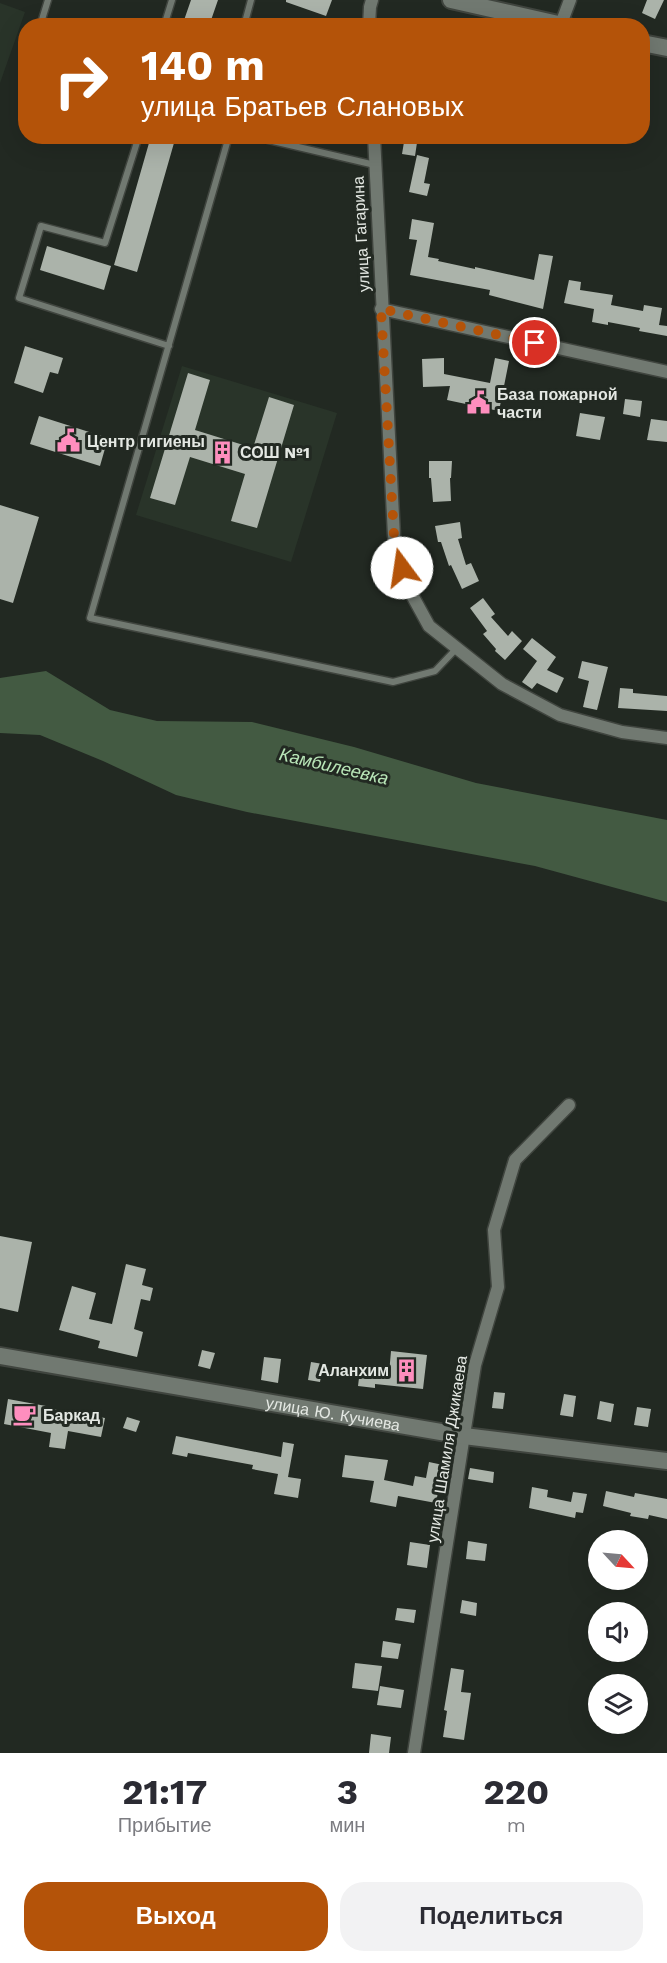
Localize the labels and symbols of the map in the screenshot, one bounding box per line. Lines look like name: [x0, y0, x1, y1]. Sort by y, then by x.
street label: улица Гагарина: [348, 175, 374, 292]
pin: [509, 317, 560, 368]
place label: База пожарной части: [497, 385, 618, 422]
public building icon: База пожарной части: [466, 390, 492, 416]
public building icon: Центр гигиены: [56, 428, 82, 454]
place label: Центр гигиены: [87, 432, 205, 451]
building icon: СОШ №1: [209, 439, 235, 465]
place label: СОШ №1: [240, 443, 310, 462]
position arrow: [370, 536, 434, 600]
water label: Камбилеевка: [277, 743, 391, 789]
street label: улица Шамиля Джикаева: [423, 1354, 471, 1544]
building icon: Аланхим: [394, 1357, 420, 1383]
place label: Аланхим: [318, 1361, 389, 1380]
street label: улица Ю. Кучиева: [264, 1393, 402, 1434]
cafe icon: Баркад: [12, 1402, 38, 1428]
place label: Баркад: [43, 1406, 100, 1425]
north arrow: [588, 1530, 648, 1590]

